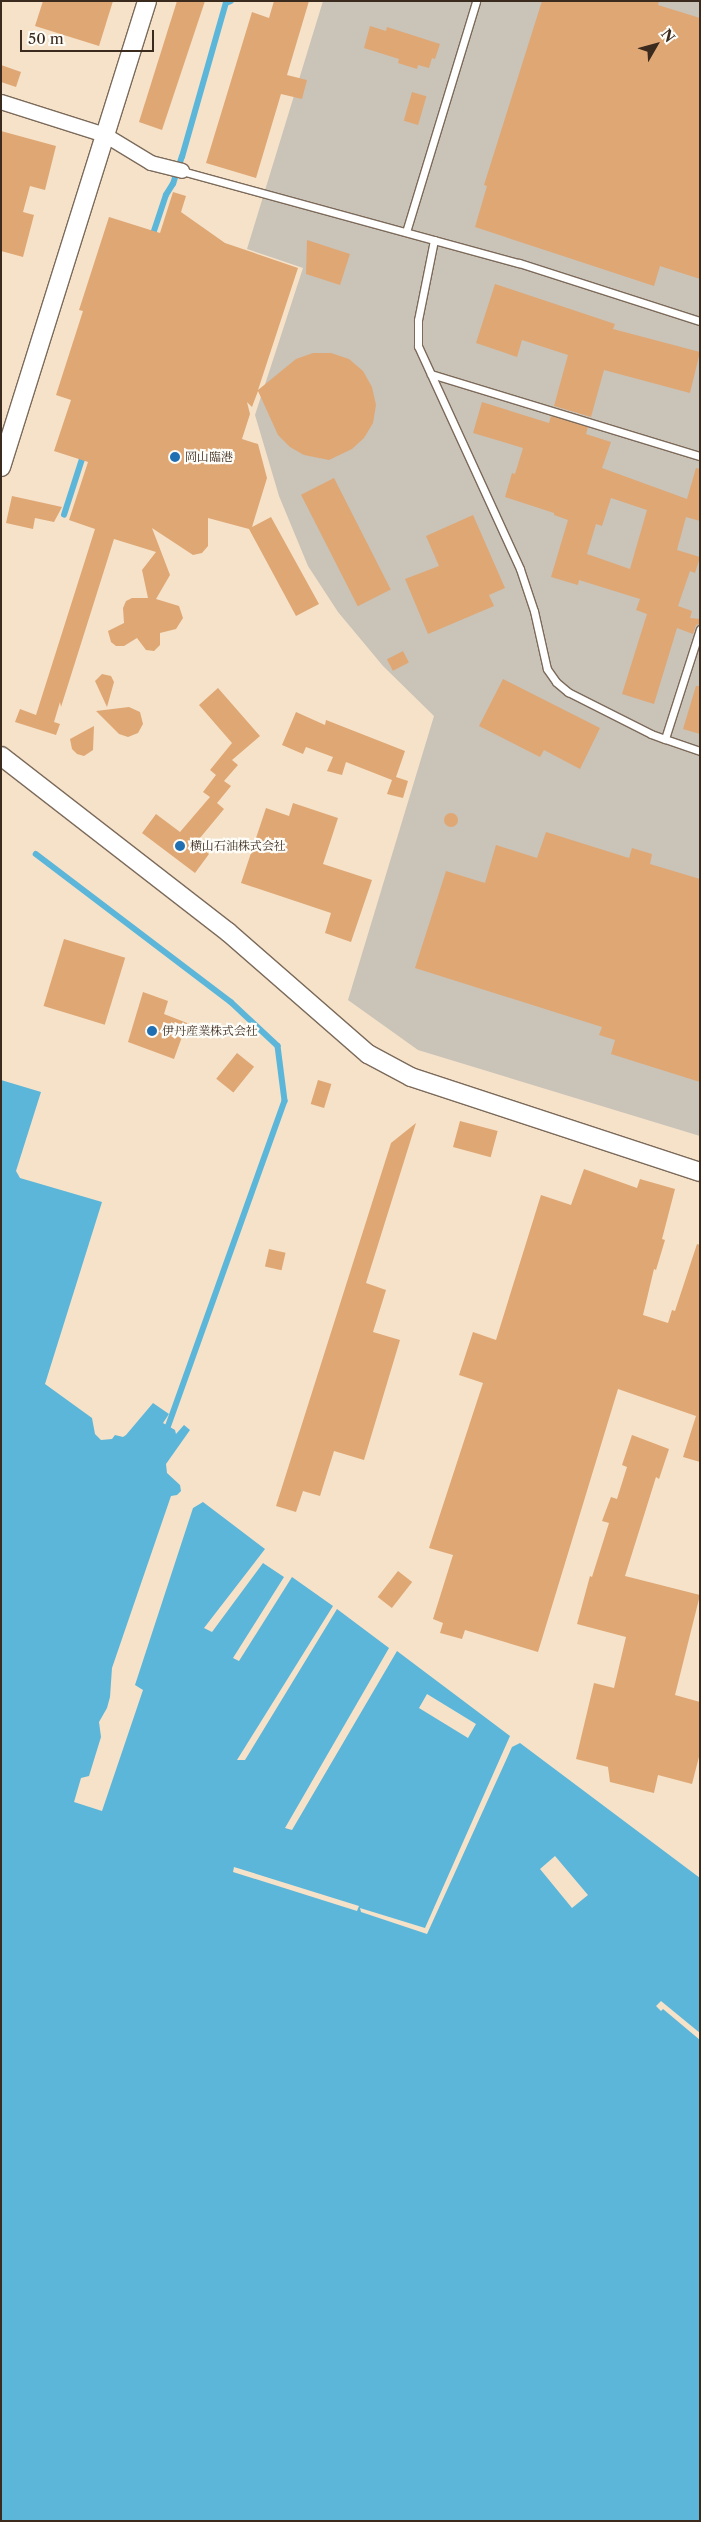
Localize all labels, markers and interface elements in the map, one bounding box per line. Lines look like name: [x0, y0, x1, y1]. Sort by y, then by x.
scale bar: [22, 20, 156, 52]
north arrow: [631, 20, 681, 70]
text: N: [657, 25, 679, 46]
text: 50 m: [28, 29, 64, 48]
place label: 岡山臨港: [185, 450, 233, 464]
marker: 岡山臨港: [169, 451, 181, 463]
place label: 横山石油株式会社: [190, 839, 286, 853]
marker: 横山石油株式会社: [174, 840, 186, 852]
place label: 伊丹産業株式会社: [162, 1024, 258, 1038]
marker: 伊丹産業株式会社: [146, 1025, 158, 1037]

